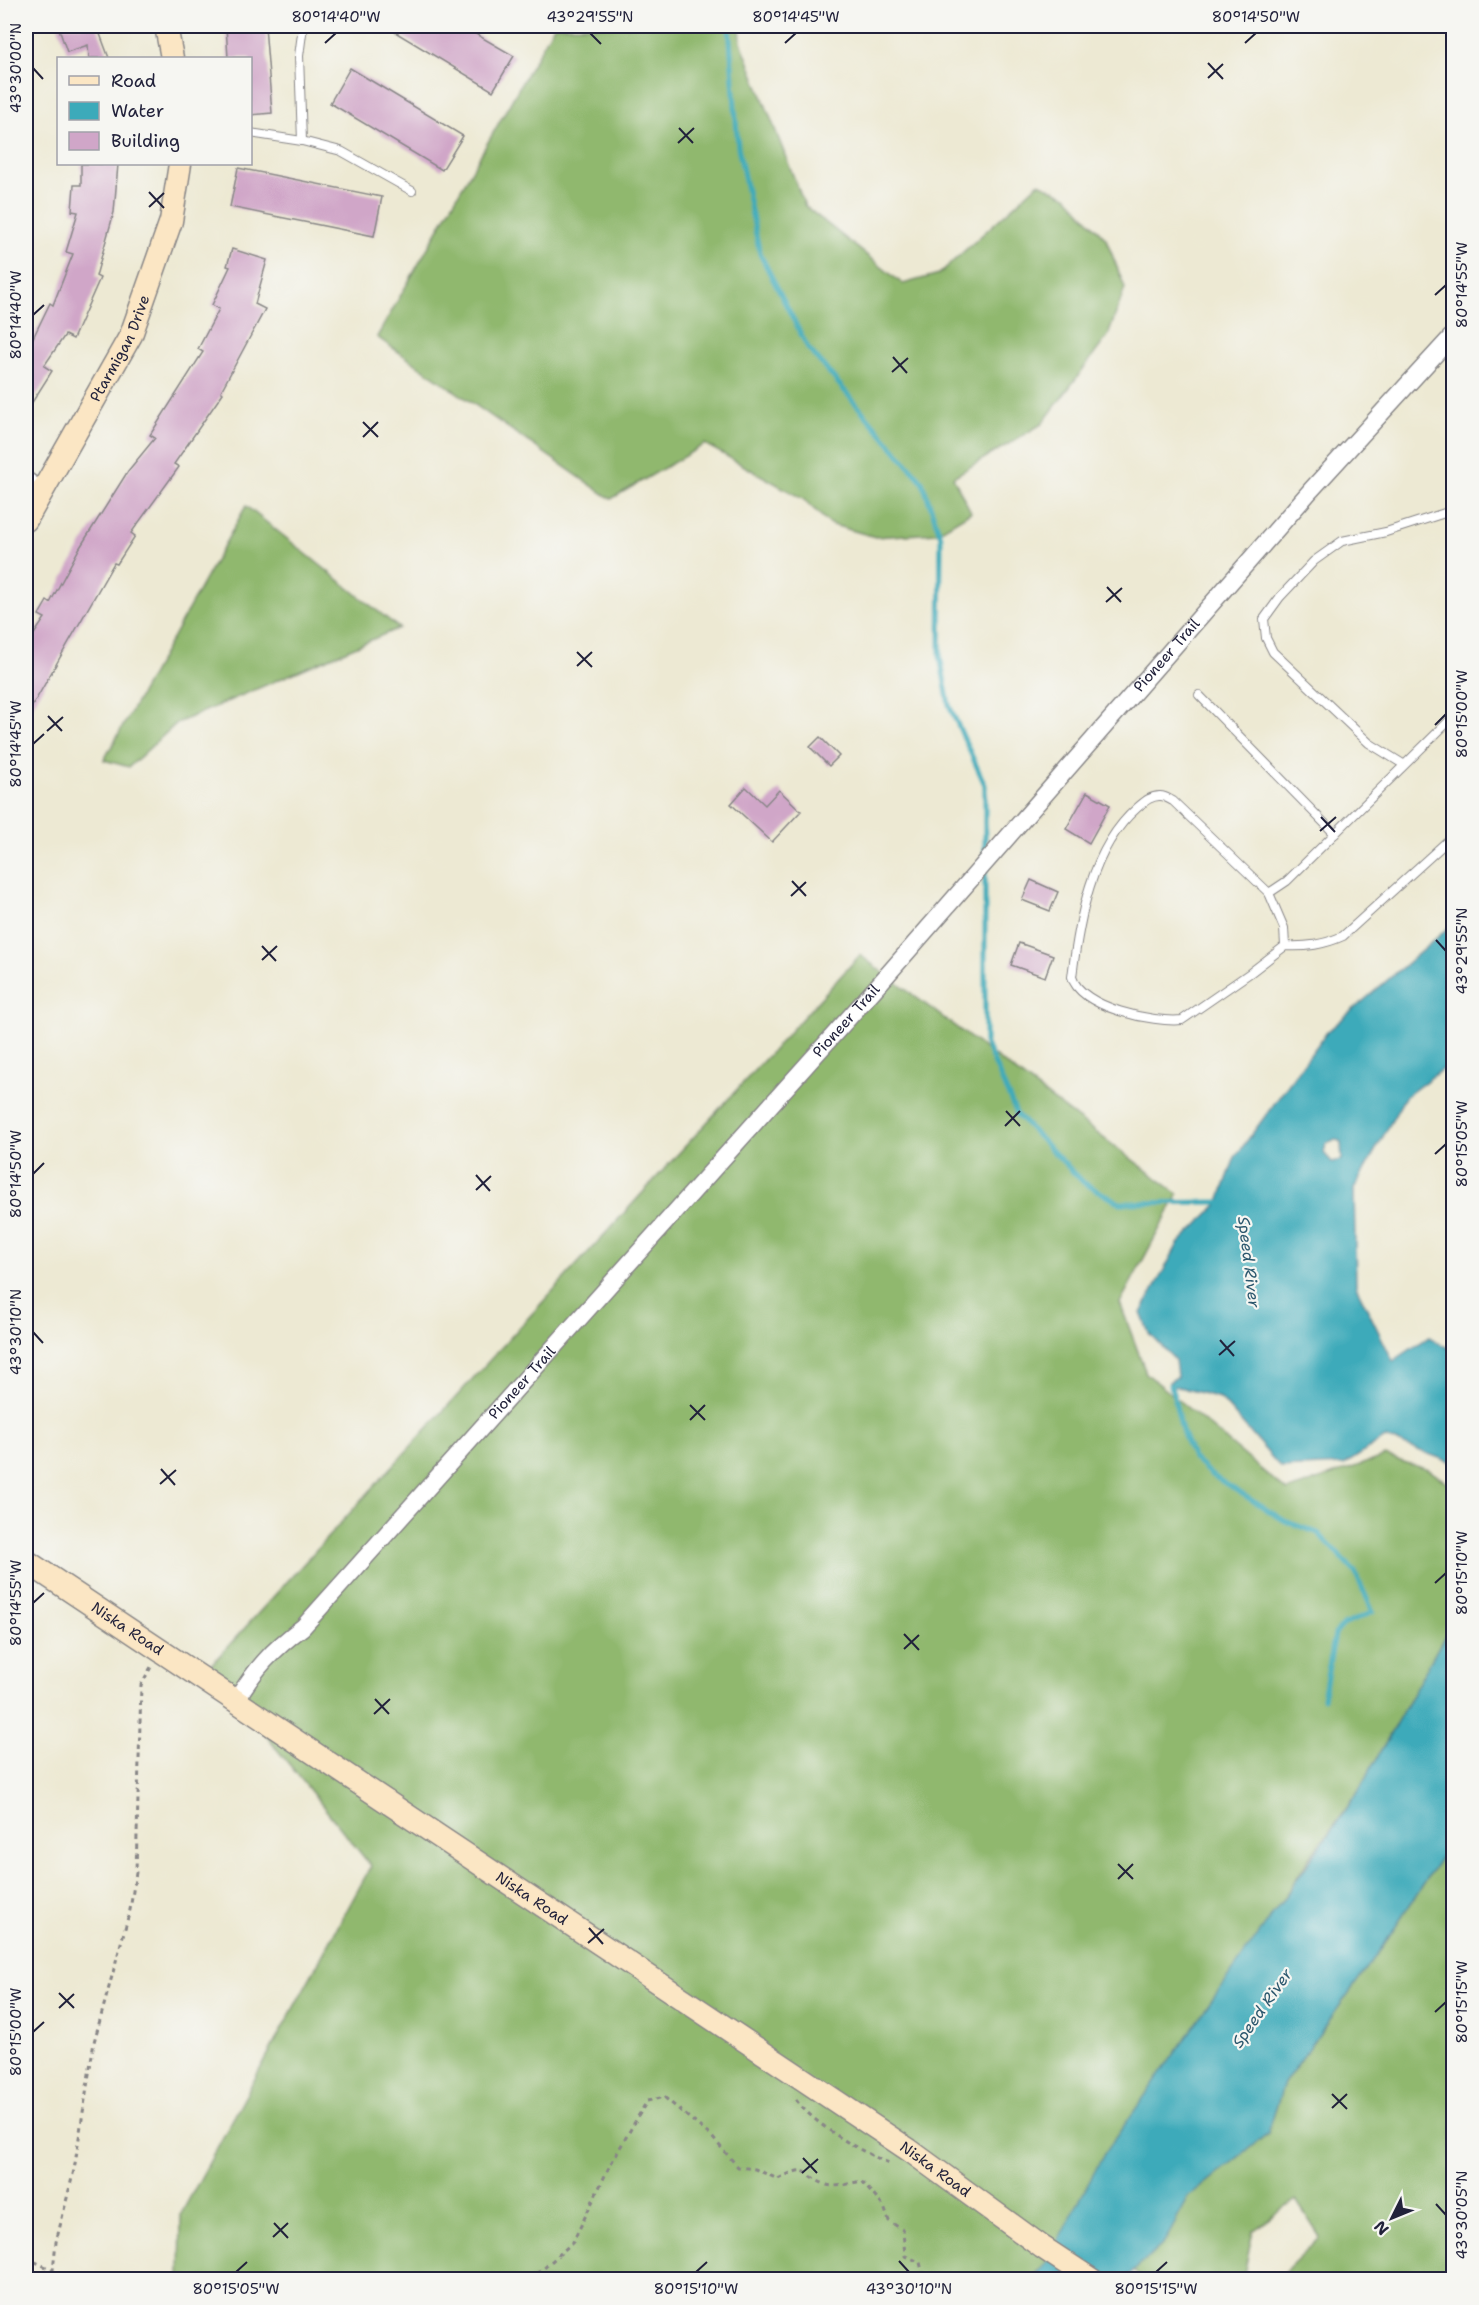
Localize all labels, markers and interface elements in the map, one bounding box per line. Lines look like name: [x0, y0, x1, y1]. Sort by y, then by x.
text: 80°14'40"W: [291, 7, 381, 27]
text: 43°29'55"N: [547, 7, 633, 27]
text: 80°14'45"W: [752, 7, 840, 27]
text: 80°14'50"W: [1212, 7, 1300, 27]
text: 43°30'00"N: [6, 23, 26, 113]
legend: [57, 57, 252, 165]
text: Road: [111, 69, 156, 93]
text: Water: [111, 99, 164, 123]
text: Building: [111, 129, 180, 153]
text: 80°14'55"W: [1452, 242, 1472, 328]
text: 80°14'40"W: [6, 270, 26, 360]
street label: Ptarmigan Drive: [85, 292, 154, 405]
street label: Pioneer Trail: [1129, 614, 1205, 696]
text: 80°15'00"W: [1452, 670, 1472, 758]
text: 80°14'45"W: [6, 700, 26, 788]
text: 43°29'55"N: [1452, 908, 1472, 994]
street label: Pioneer Trail: [808, 980, 885, 1062]
text: 80°15'05"W: [1452, 1100, 1472, 1188]
text: 80°14'50"W: [6, 1130, 26, 1218]
water label: Speed River: [1233, 1215, 1265, 1309]
text: 43°30'10"N: [6, 1289, 26, 1375]
street label: Pioneer Trail: [484, 1342, 560, 1424]
text: 80°15'10"W: [1452, 1531, 1472, 1615]
text: 80°14'55"W: [6, 1560, 26, 1646]
street label: Niska Road: [87, 1597, 168, 1660]
street label: Niska Road: [492, 1867, 572, 1930]
text: 80°15'15"W: [1452, 1960, 1472, 2044]
water label: Speed River: [1227, 1964, 1297, 2052]
text: 80°15'00"W: [6, 1988, 26, 2076]
street label: Niska Road: [896, 2137, 975, 2202]
text: 43°30'05"N: [1452, 2171, 1472, 2259]
north arrow: [1362, 2188, 1422, 2248]
text: N: [1369, 2216, 1393, 2240]
text: 80°15'05"W: [192, 2279, 280, 2299]
text: 80°15'10"W: [654, 2279, 738, 2299]
text: 43°30'10"N: [866, 2279, 952, 2299]
text: 80°15'15"W: [1114, 2279, 1198, 2299]

